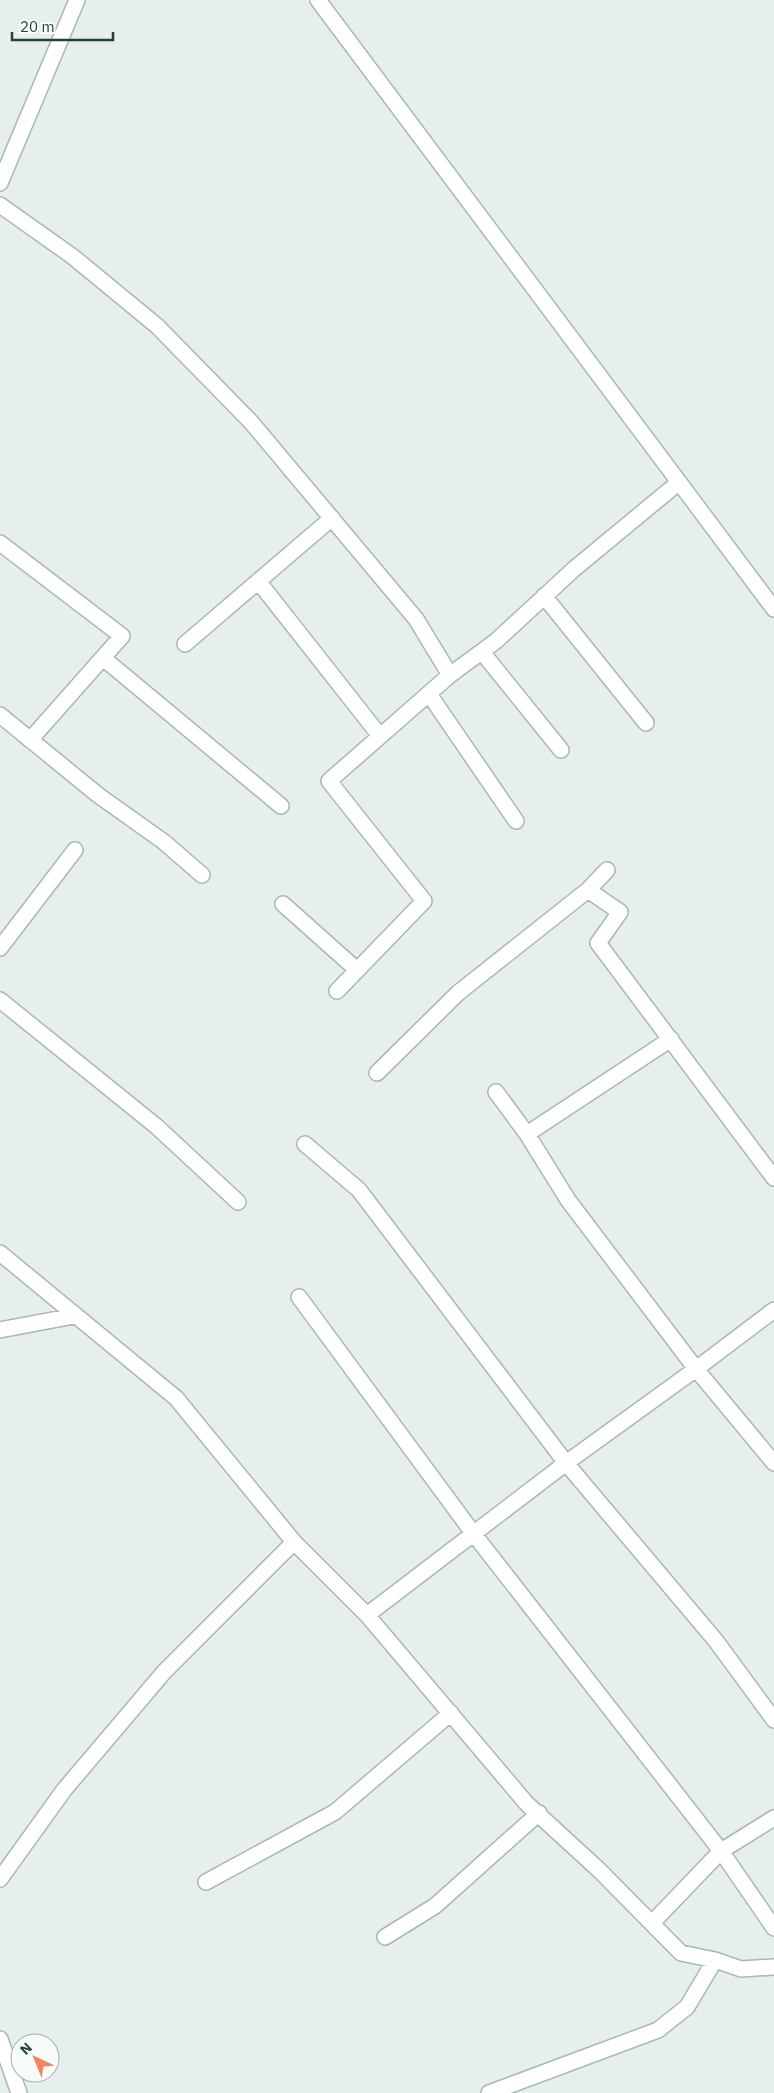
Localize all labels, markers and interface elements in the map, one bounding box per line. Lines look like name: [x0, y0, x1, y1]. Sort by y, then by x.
scale bar: [12, 10, 114, 42]
text: 20 m: [20, 17, 55, 36]
north arrow: [10, 2033, 60, 2083]
text: N: [16, 2039, 36, 2059]

